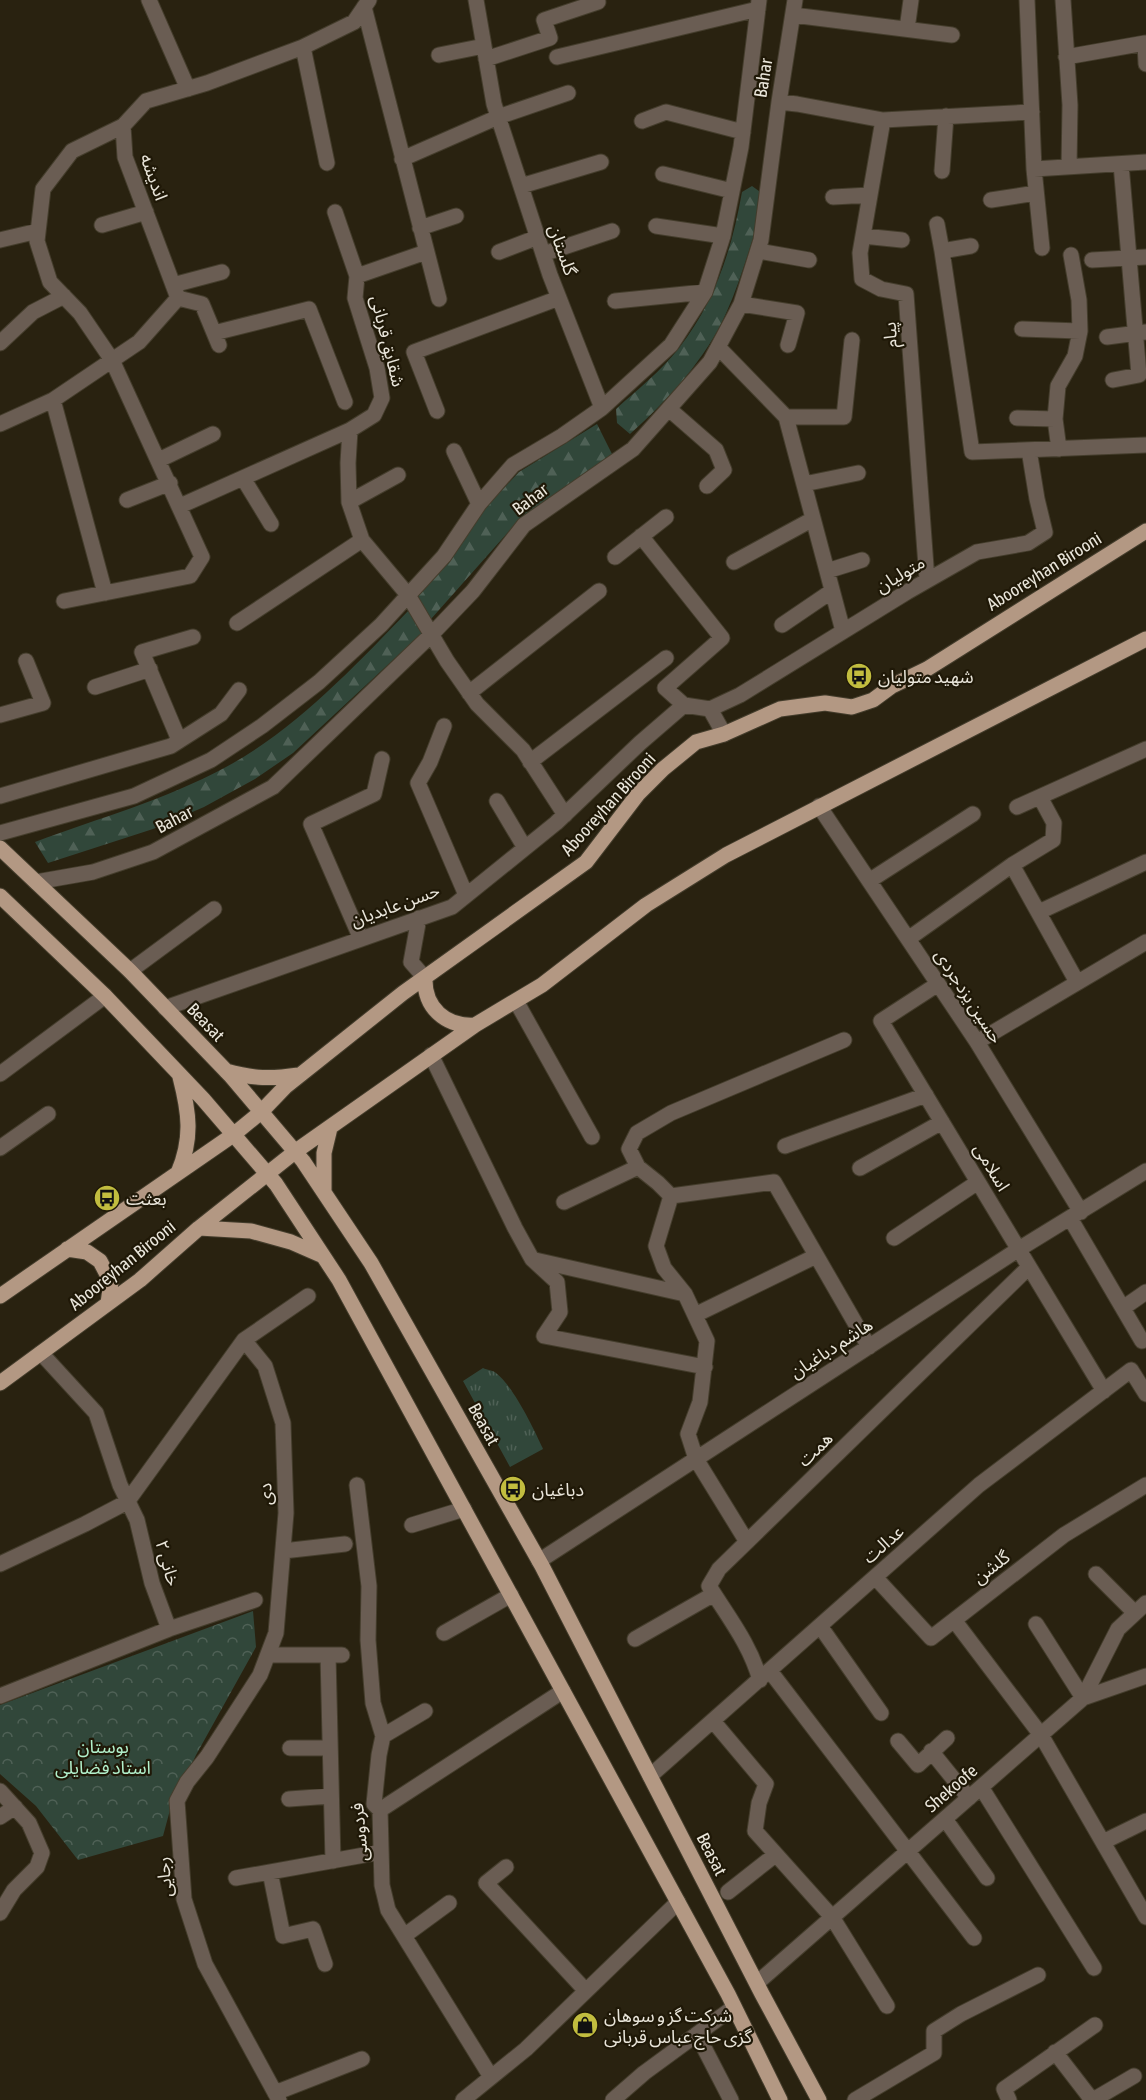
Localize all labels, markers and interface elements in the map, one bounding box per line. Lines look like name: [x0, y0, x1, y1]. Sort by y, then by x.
street label: Bahar: [750, 56, 777, 99]
street label: اندیشه: [136, 151, 172, 203]
street label: گلستان: [544, 222, 582, 279]
street label: شقایق قربانی: [366, 293, 409, 389]
street label: پیام: [878, 321, 906, 349]
street label: Bahar: [508, 478, 553, 519]
street label: Abooreyhan Birooni: [983, 527, 1105, 615]
street label: متولیان: [872, 551, 929, 598]
bus stop icon: شهید متولیان: [844, 661, 874, 691]
place label: شهید متولیان: [878, 666, 974, 688]
street label: Abooreyhan Birooni: [556, 748, 660, 860]
street label: Bahar: [152, 800, 197, 837]
street label: حسن عابدیان: [348, 879, 443, 932]
street label: حسین یزدجردی: [930, 945, 1007, 1048]
street label: Beasat: [183, 999, 229, 1045]
street label: اسلامی: [969, 1139, 1014, 1195]
bus stop icon: بعثت: [92, 1183, 122, 1213]
place label: بعثت: [126, 1188, 167, 1209]
street label: Abooreyhan Birooni: [64, 1216, 180, 1314]
street label: هاشم دباغیان: [786, 1314, 878, 1385]
street label: Beasat: [464, 1399, 504, 1449]
street label: همت: [793, 1427, 837, 1471]
bus stop icon: دباغیان: [498, 1474, 528, 1504]
place label: دباغیان: [532, 1479, 584, 1501]
street label: دی: [254, 1482, 277, 1506]
street label: عدالت: [858, 1521, 908, 1567]
street label: خانی ۲: [151, 1538, 185, 1589]
street label: گلشن: [968, 1546, 1015, 1589]
park label: بوستان استاد فضایلی: [55, 1736, 151, 1779]
street label: Shekoofe: [921, 1760, 981, 1816]
street label: فردوسی: [346, 1802, 373, 1862]
street label: Beasat: [692, 1829, 732, 1879]
street label: رجایی: [152, 1856, 177, 1898]
place label: شرکت گز و سوهان گزی حاج عباس قربانی: [604, 2005, 753, 2050]
shop icon: شرکت گز و سوهان گزی حاج عباس قربانی: [570, 2010, 600, 2040]

